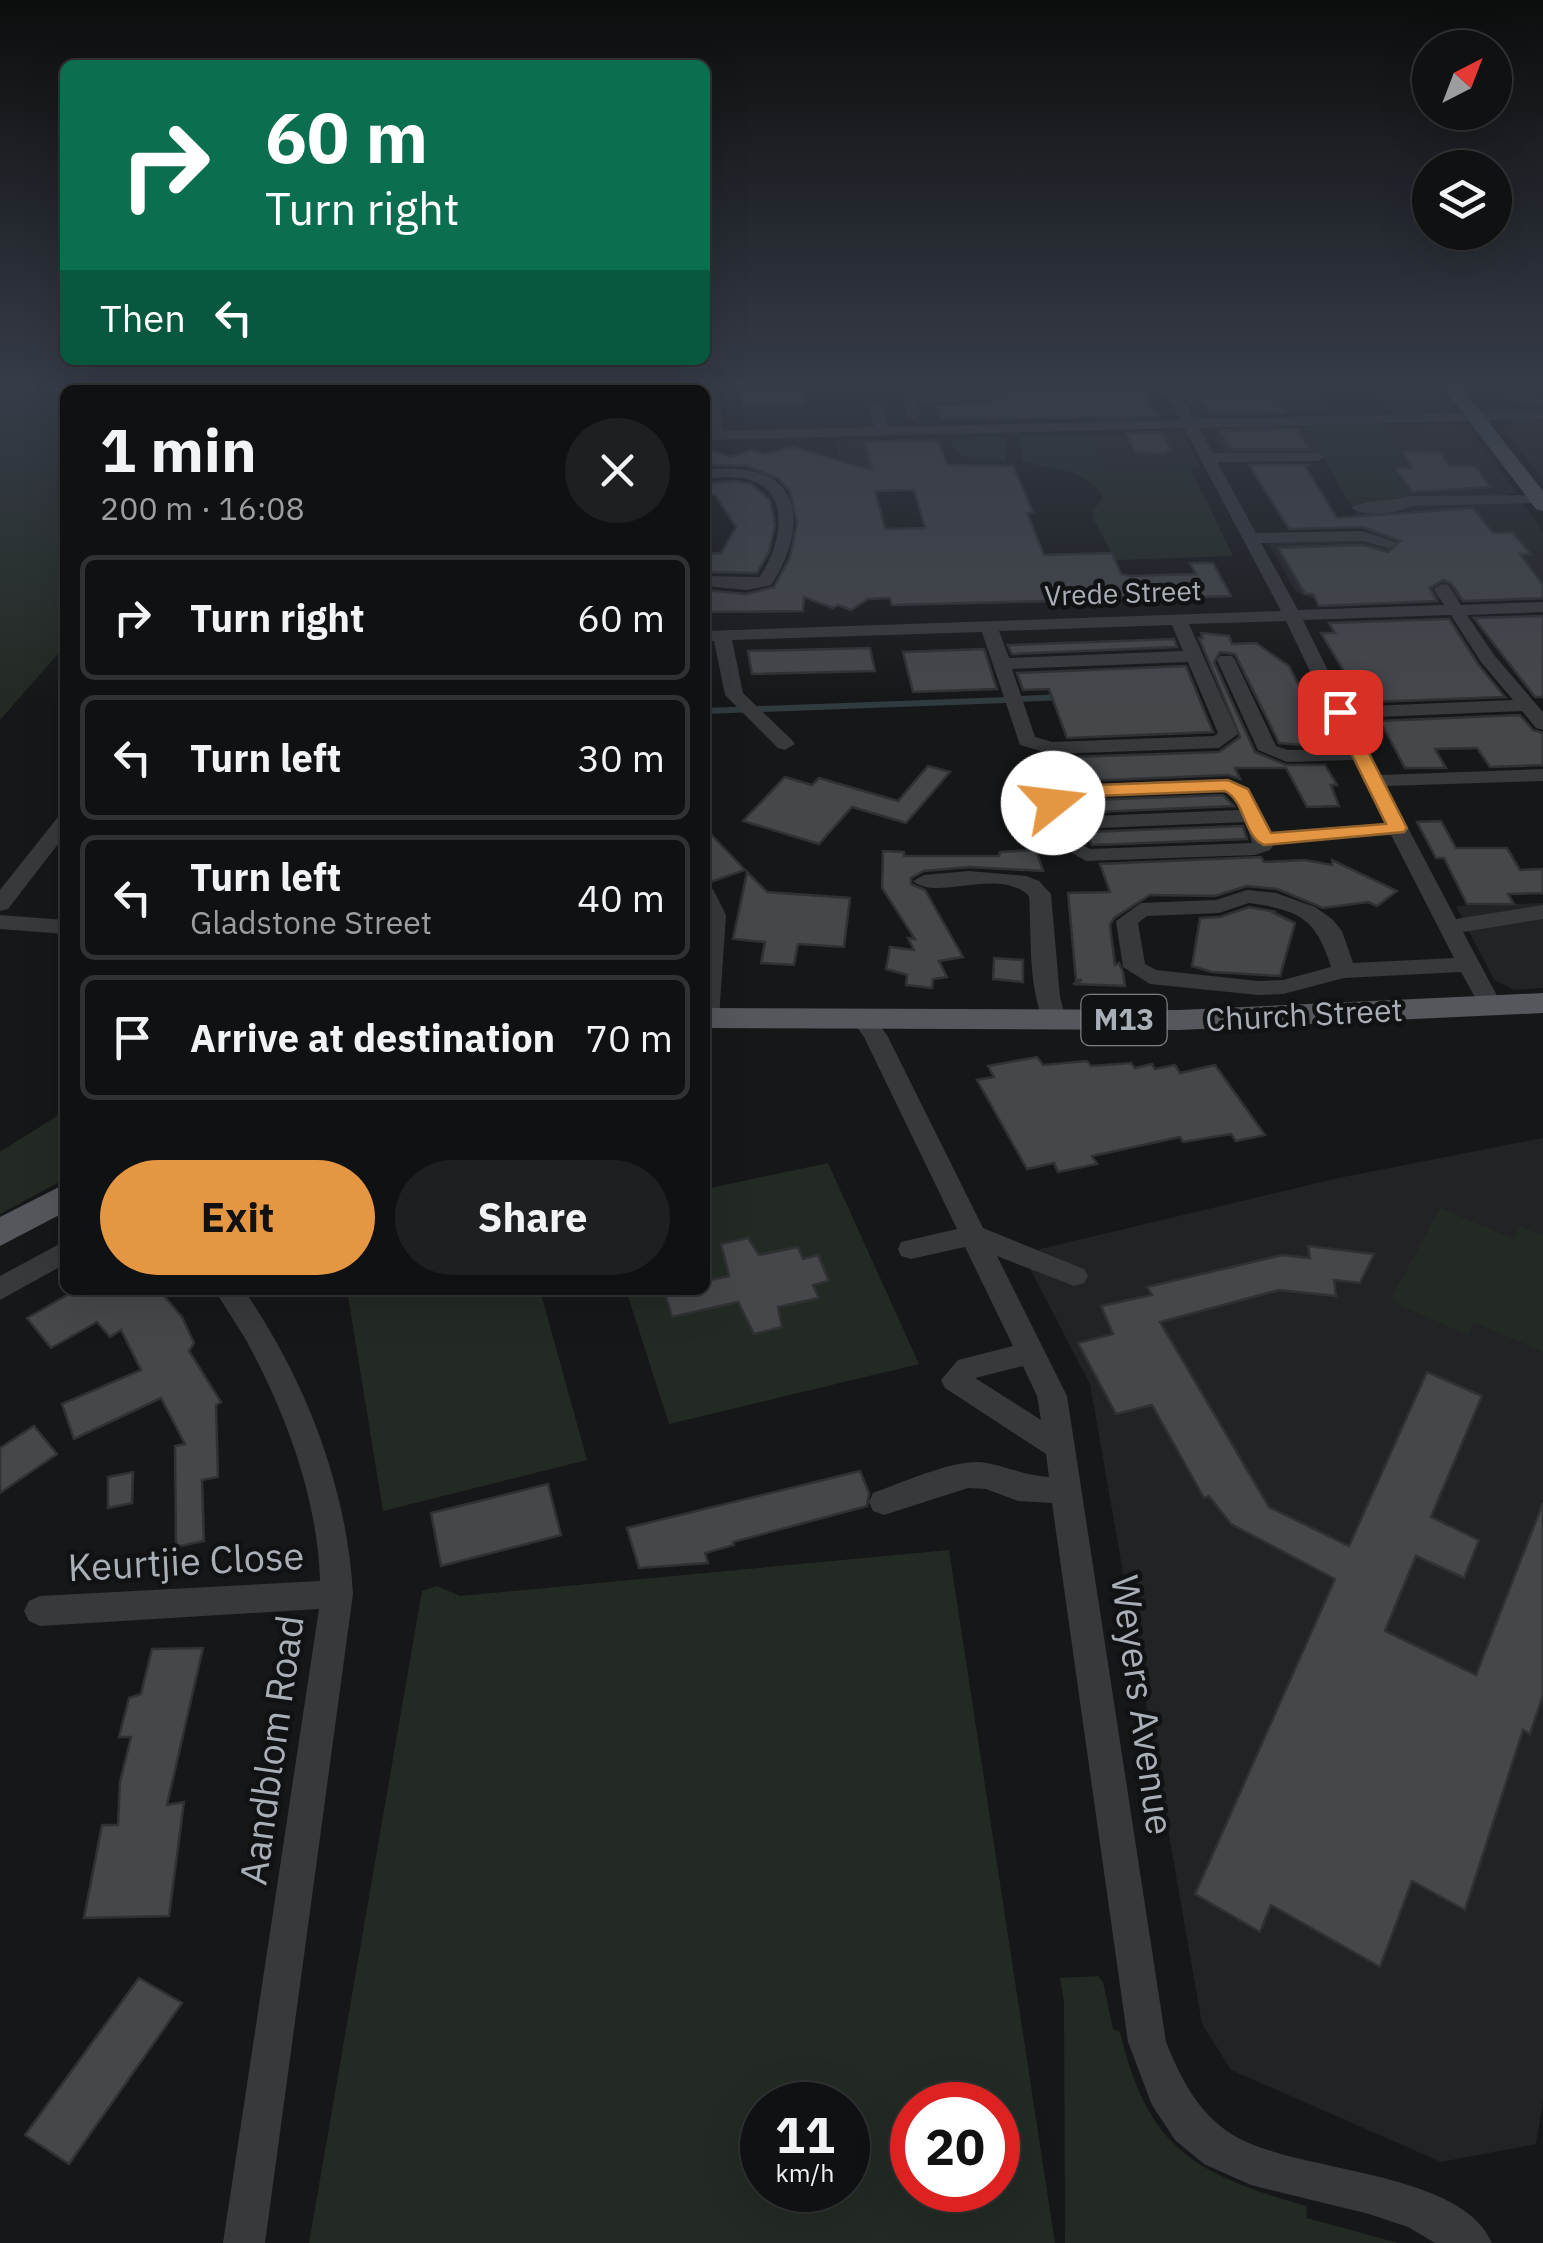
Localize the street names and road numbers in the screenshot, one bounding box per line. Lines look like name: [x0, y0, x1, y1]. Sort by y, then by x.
street label: Vrede Street: [1044, 571, 1202, 614]
street label: Church Street: [1204, 988, 1404, 1040]
road number: M13: [1082, 995, 1166, 1045]
street label: Keurtjie Close: [67, 1530, 305, 1591]
street label: Weyers Avenue: [1101, 1572, 1186, 1838]
street label: Aandblom Road: [227, 1612, 314, 1888]

